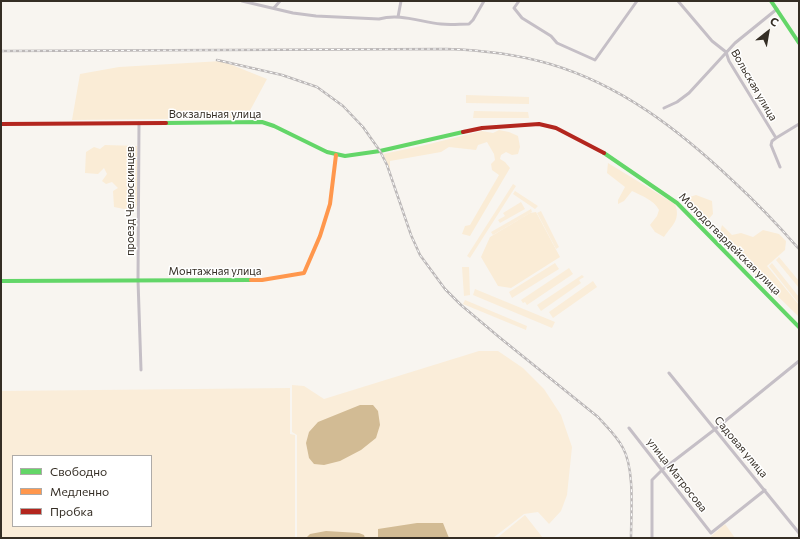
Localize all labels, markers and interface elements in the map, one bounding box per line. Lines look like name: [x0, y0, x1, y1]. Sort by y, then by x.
north arrow: [748, 12, 788, 52]
text: С: [768, 14, 781, 29]
street label: Вольская улица: [728, 47, 780, 123]
street label: Вокзальная улица: [169, 107, 261, 121]
street label: проезд Челюскинцев: [123, 146, 137, 256]
street label: Молодогвардейская улица: [676, 190, 784, 298]
street label: Монтажная улица: [169, 264, 261, 278]
street label: Садовая улица: [712, 414, 770, 480]
street label: улица Матросова: [644, 435, 710, 515]
legend: [12, 455, 152, 527]
text: Свободно: [50, 464, 107, 478]
text: Медленно: [50, 484, 109, 498]
text: Пробка: [50, 504, 93, 518]

